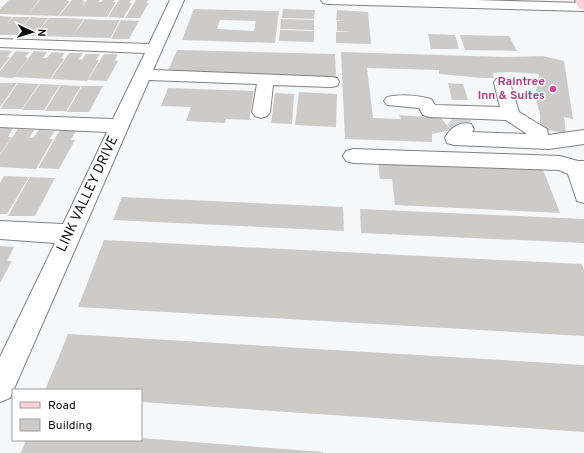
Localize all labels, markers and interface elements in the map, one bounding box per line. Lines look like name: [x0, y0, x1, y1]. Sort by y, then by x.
north arrow: [12, 12, 52, 52]
text: N: [34, 28, 48, 37]
place label: Raintree Inn & Suites: [478, 74, 545, 104]
marker: Raintree Inn & Suites: [548, 84, 558, 94]
street label: LINK VALLEY DRIVE: [54, 133, 122, 255]
legend: [12, 389, 142, 441]
text: Road: [48, 398, 76, 414]
text: Building: [48, 418, 92, 434]

